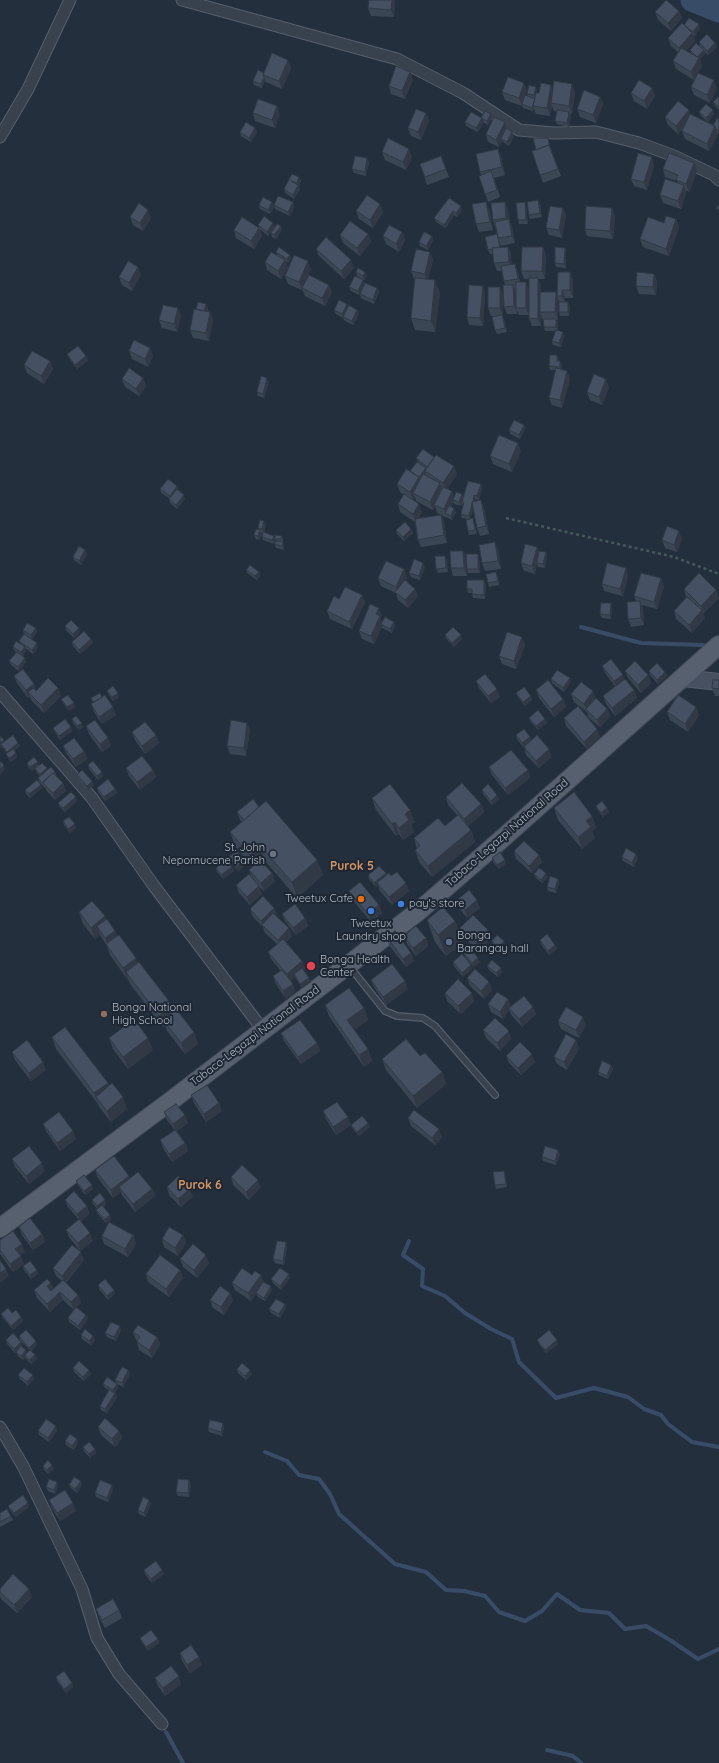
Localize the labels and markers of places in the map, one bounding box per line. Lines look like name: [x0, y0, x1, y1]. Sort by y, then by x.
place label: St. John Nepomucene Parish: [163, 841, 265, 867]
marker: St. John Nepomucene Parish: [268, 849, 278, 859]
place label: Tweetux Cafe: [285, 892, 353, 906]
marker: Tweetux Cafe: [356, 894, 366, 904]
place label: pay's store: [409, 897, 465, 911]
marker: pay's store: [396, 899, 406, 909]
marker: Tweetux Laundry shop: [366, 906, 376, 916]
place label: Tweetux Laundry shop: [336, 917, 406, 943]
place label: Bonga Barangay hall: [457, 929, 529, 955]
marker: Bonga Barangay hall: [444, 937, 454, 947]
place label: Bonga Health Center: [320, 953, 390, 979]
marker: Bonga Health Center: [305, 960, 317, 972]
place label: Bonga National High School: [112, 1001, 192, 1027]
marker: Bonga National High School: [99, 1009, 109, 1019]

